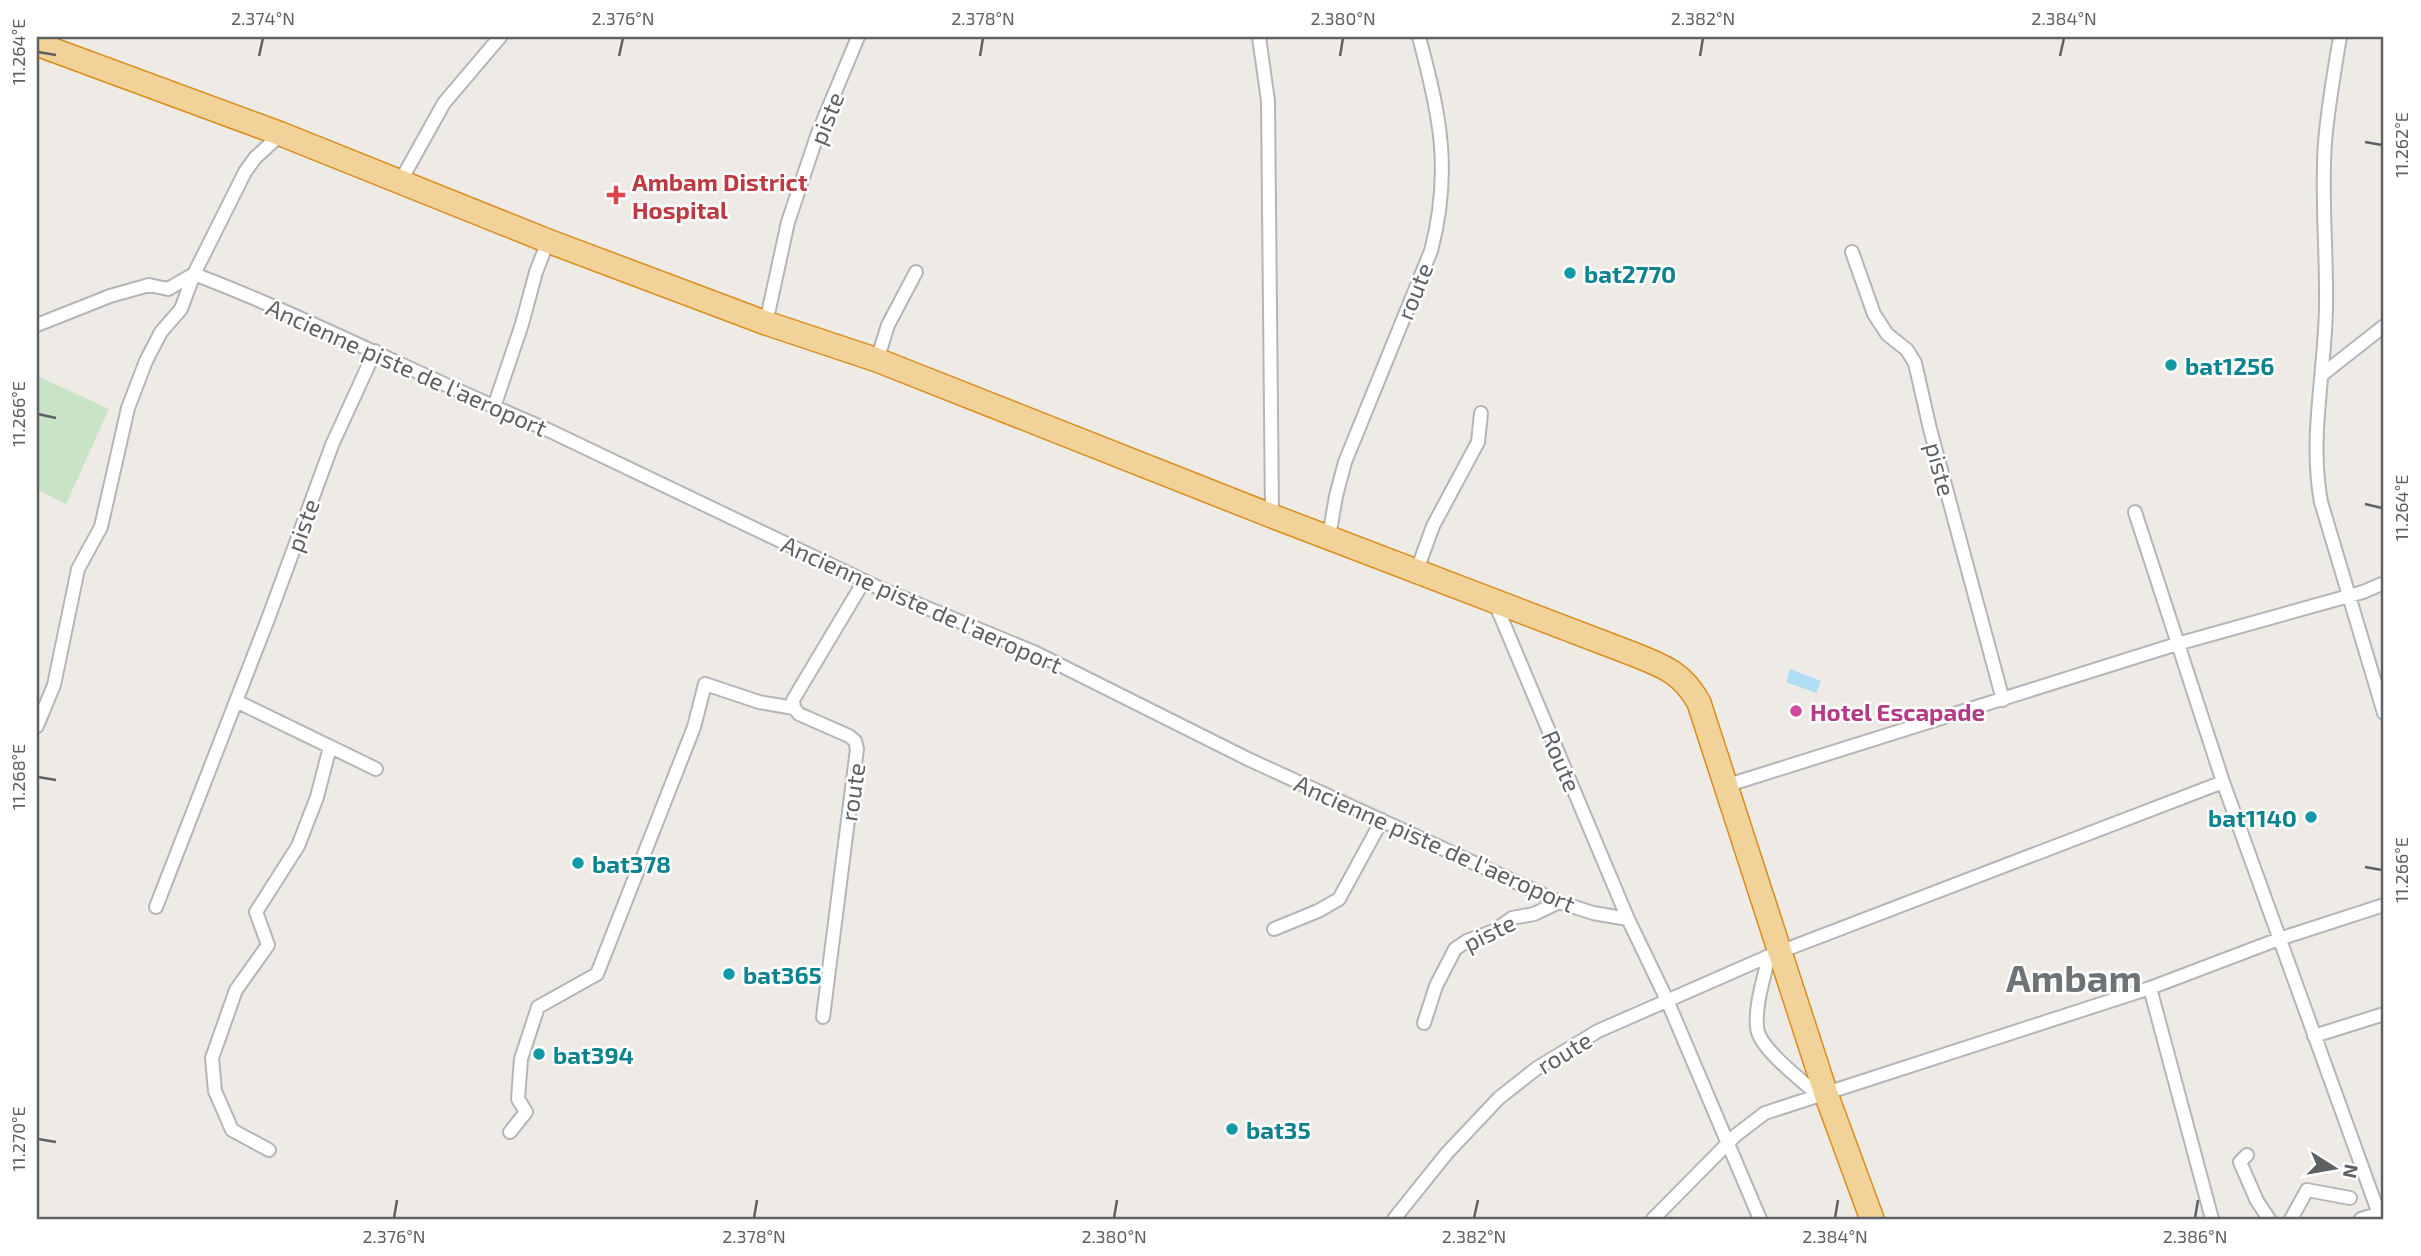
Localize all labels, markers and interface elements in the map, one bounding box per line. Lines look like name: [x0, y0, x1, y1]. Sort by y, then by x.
text: 2.374°N: [231, 7, 295, 29]
text: 2.376°N: [592, 7, 654, 29]
text: 2.378°N: [951, 7, 1015, 29]
text: 2.380°N: [1310, 7, 1376, 29]
text: 2.382°N: [1671, 7, 1735, 29]
text: 2.384°N: [2031, 7, 2097, 29]
text: 11.264°E: [7, 19, 29, 85]
street label: piste: [802, 87, 850, 149]
text: 11.262°E: [2390, 112, 2412, 178]
place label: Ambam District Hospital: [632, 167, 808, 224]
marker: Ambam District Hospital: [606, 185, 626, 205]
street label: route: [1390, 258, 1438, 324]
place label: bat2770: [1584, 259, 1676, 288]
marker: bat2770: [1562, 265, 1578, 281]
street label: Ancienne piste de l'aeroport: [262, 292, 552, 442]
place label: bat1256: [2185, 351, 2275, 380]
marker: bat1256: [2163, 357, 2179, 373]
text: 11.266°E: [7, 381, 29, 447]
street label: piste: [1920, 439, 1962, 499]
text: 11.264°E: [2390, 475, 2412, 541]
street label: piste: [279, 495, 325, 555]
street label: Ancienne piste de l'aeroport: [777, 529, 1067, 679]
place label: Hotel Escapade: [1810, 697, 1985, 726]
marker: Hotel Escapade: [1788, 703, 1804, 719]
street label: Route: [1536, 726, 1588, 796]
text: 11.268°E: [7, 744, 29, 810]
street label: route: [834, 761, 870, 823]
street label: Ancienne piste de l'aeroport: [1290, 768, 1580, 918]
place label: bat1140: [2208, 803, 2297, 832]
marker: bat1140: [2303, 809, 2319, 825]
text: 11.266°E: [2390, 837, 2412, 903]
place label: bat378: [592, 849, 671, 878]
marker: bat378: [570, 855, 586, 871]
street label: piste: [1458, 907, 1520, 957]
district label: Ambam: [2006, 954, 2142, 1000]
place label: bat365: [743, 960, 822, 989]
marker: bat365: [721, 966, 737, 982]
street label: route: [1531, 1024, 1597, 1080]
place label: bat394: [553, 1040, 634, 1069]
marker: bat394: [531, 1046, 547, 1062]
text: 11.270°E: [7, 1106, 29, 1172]
place label: bat35: [1246, 1115, 1311, 1144]
marker: bat35: [1224, 1121, 1240, 1137]
north arrow: [2298, 1134, 2368, 1204]
text: N: [2339, 1162, 2364, 1180]
text: 2.376°N: [363, 1225, 425, 1247]
text: 2.378°N: [722, 1225, 786, 1247]
text: 2.380°N: [1081, 1225, 1147, 1247]
text: 2.382°N: [1442, 1225, 1506, 1247]
text: 2.384°N: [1802, 1225, 1868, 1247]
text: 2.386°N: [2163, 1225, 2227, 1247]

